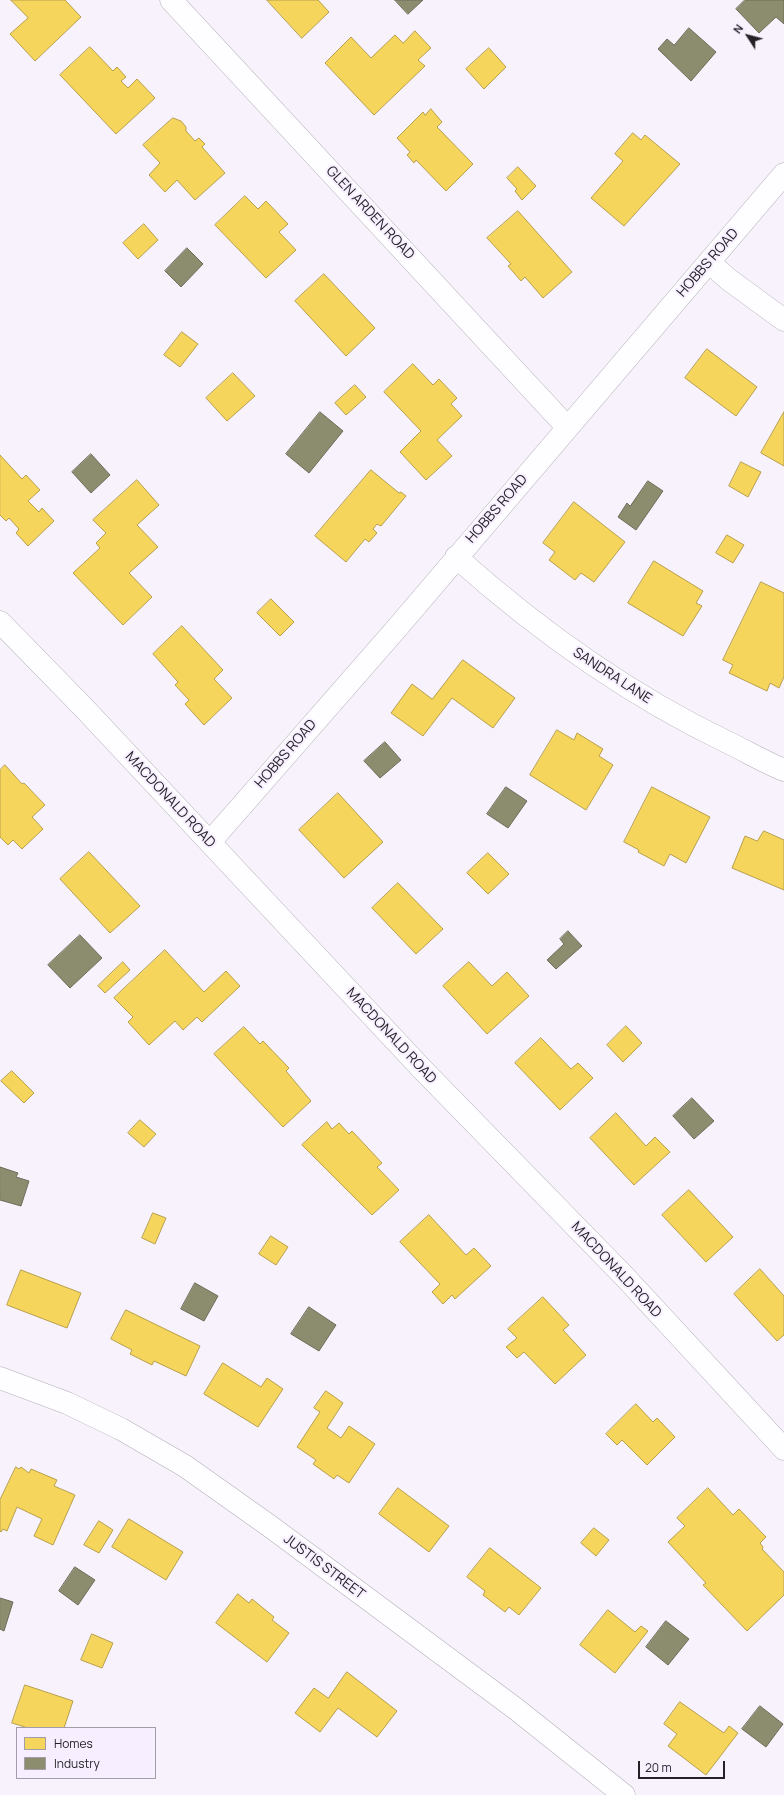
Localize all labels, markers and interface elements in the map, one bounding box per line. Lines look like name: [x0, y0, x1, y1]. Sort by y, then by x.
north arrow: [728, 16, 768, 56]
text: N: [729, 21, 746, 36]
street label: GLEN ARDEN ROAD: [322, 163, 418, 263]
street label: HOBBS ROAD: [674, 225, 742, 301]
street label: HOBBS ROAD: [463, 471, 531, 547]
street label: SANDRA LANE: [569, 644, 655, 708]
street label: HOBBS ROAD: [252, 716, 320, 792]
street label: MACDONALD ROAD: [121, 749, 219, 851]
street label: MACDONALD ROAD: [342, 985, 440, 1087]
street label: MACDONALD ROAD: [567, 1219, 665, 1321]
street label: JUSTIS STREET: [280, 1531, 368, 1603]
legend: [16, 1727, 156, 1779]
text: Homes: [54, 1735, 93, 1752]
scale bar: [640, 1753, 727, 1779]
text: Industry: [54, 1755, 100, 1772]
text: 20 m: [645, 1759, 672, 1776]

